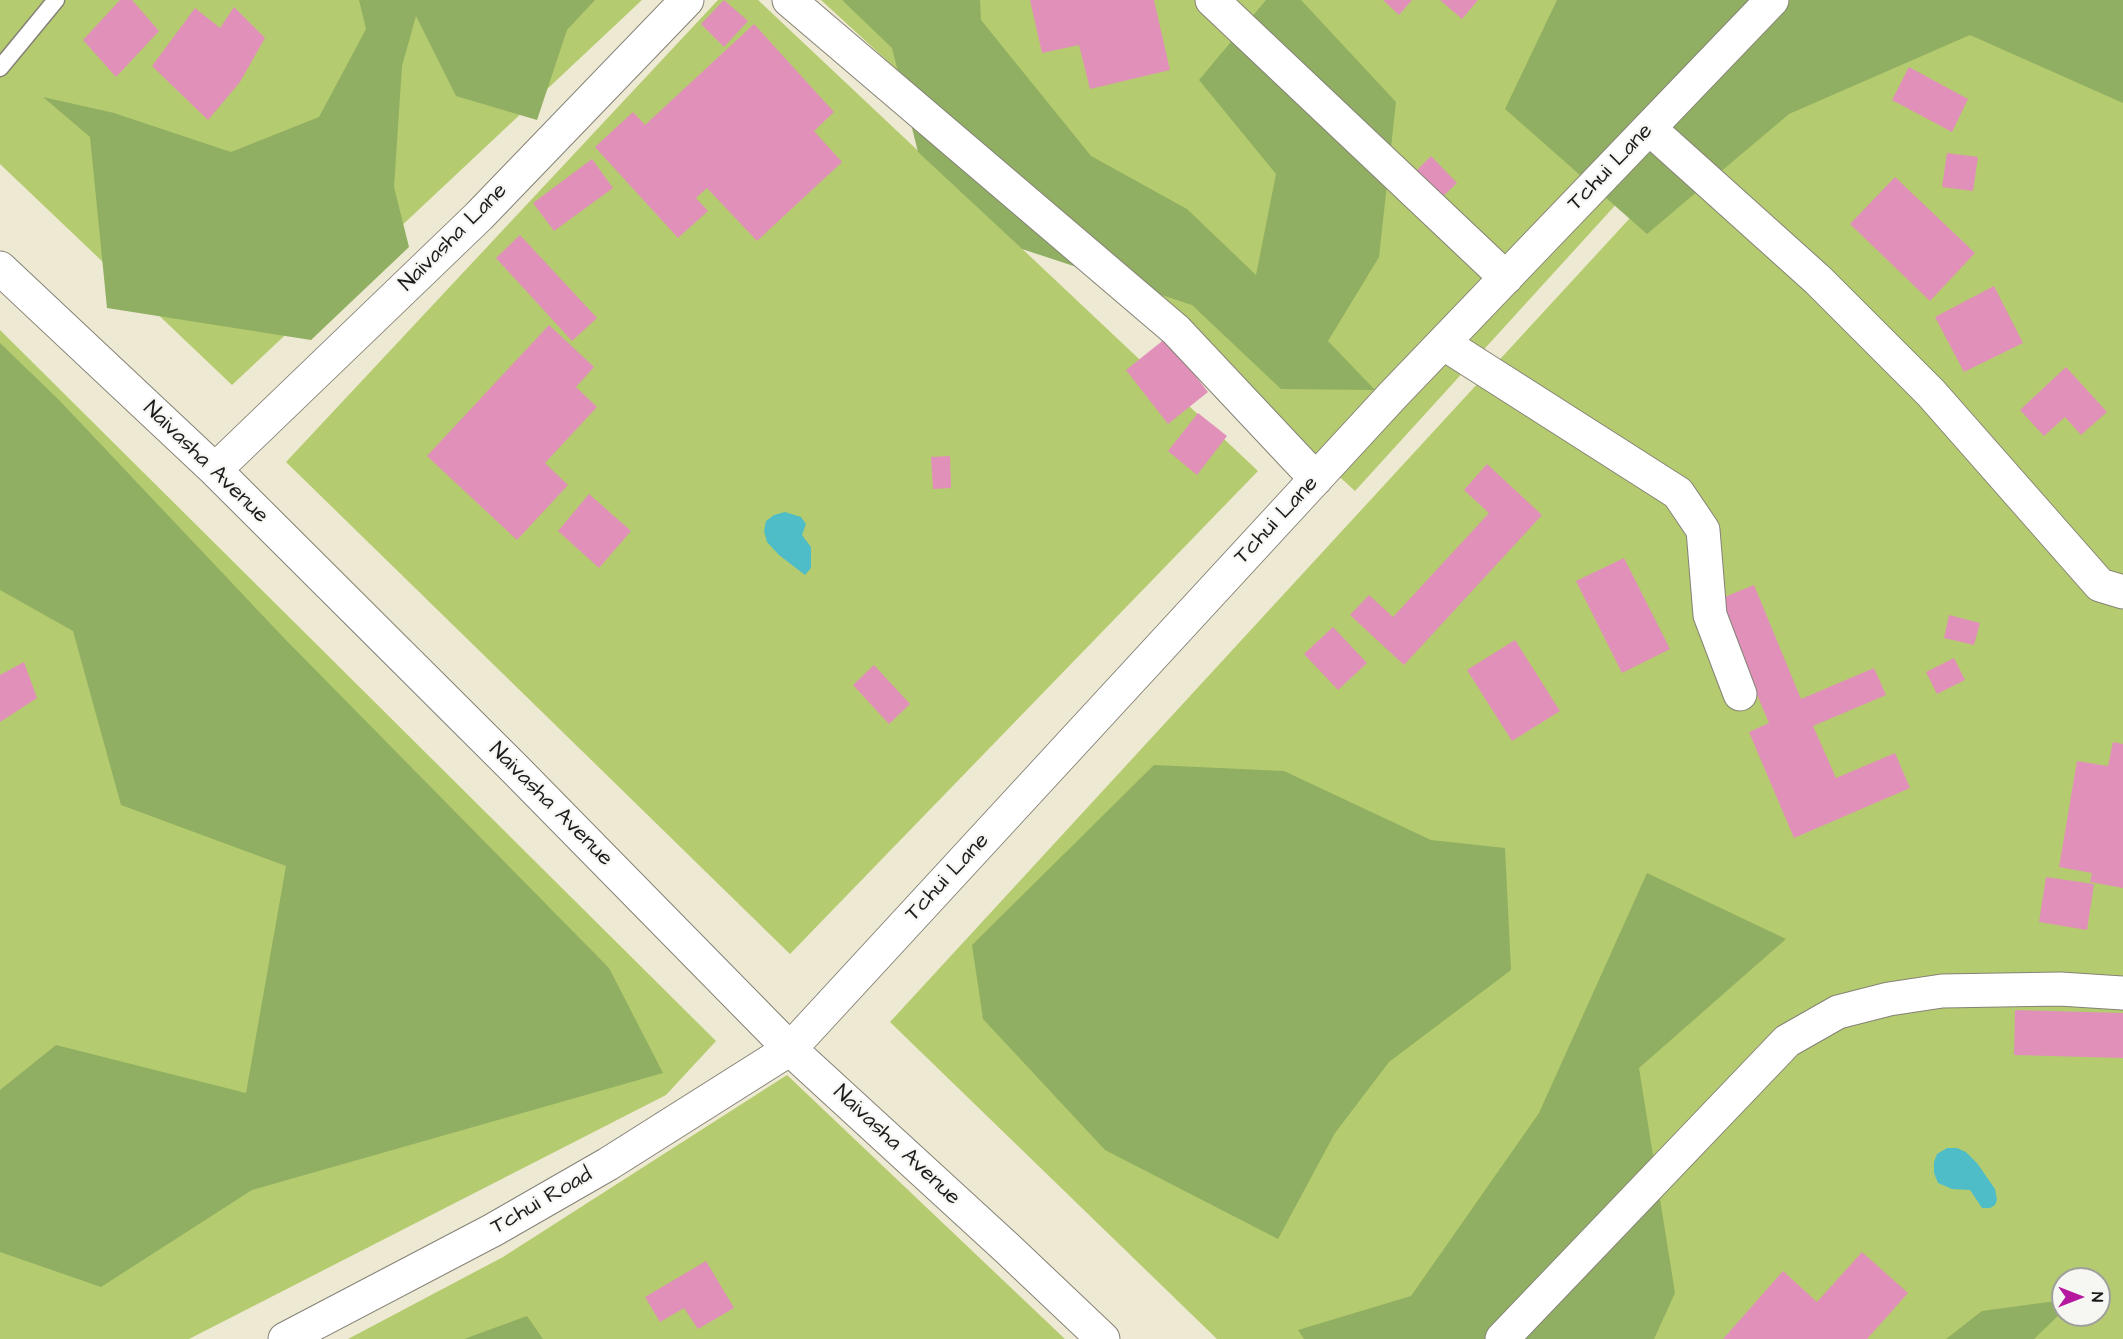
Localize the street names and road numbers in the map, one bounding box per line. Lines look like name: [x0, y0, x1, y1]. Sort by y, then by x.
street label: Tchui Lane: [1563, 119, 1659, 217]
street label: Naivasha Lane: [394, 178, 514, 298]
street label: Naivasha Avenue: [137, 396, 273, 530]
street label: Tchui Lane: [1229, 471, 1325, 571]
street label: Naivasha Avenue: [483, 738, 617, 872]
street label: Tchui Lane: [900, 828, 996, 928]
street label: Naivasha Avenue: [827, 1080, 965, 1212]
street label: Tchui Road: [487, 1162, 597, 1242]

